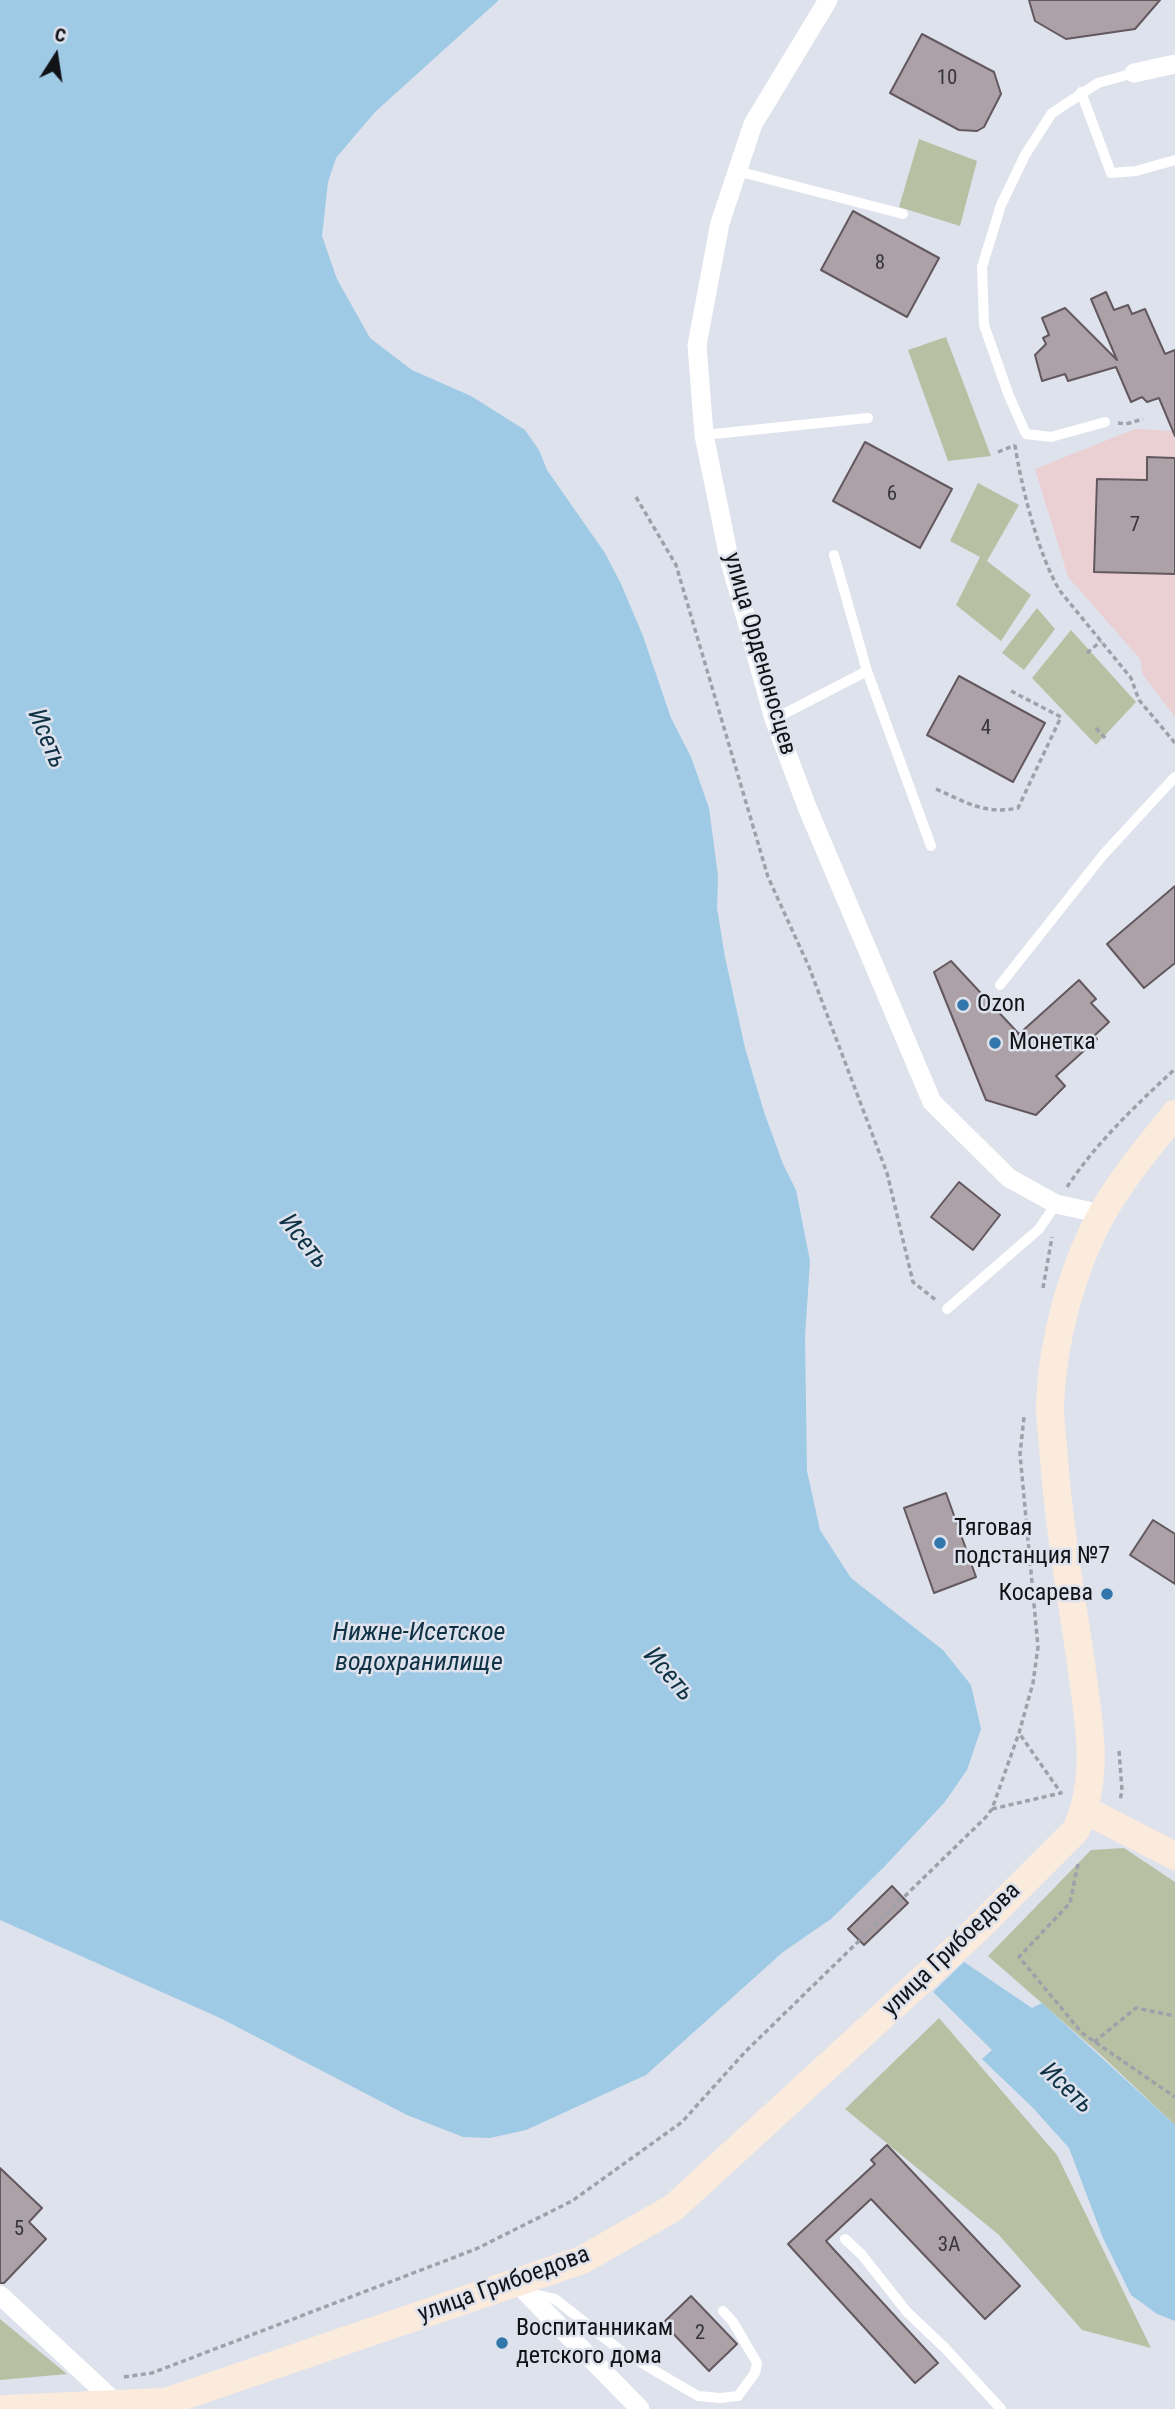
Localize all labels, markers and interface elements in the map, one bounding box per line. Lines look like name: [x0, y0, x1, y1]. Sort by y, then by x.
north arrow: [21, 21, 91, 91]
text: С: [53, 23, 68, 47]
house number: 10: [937, 66, 957, 92]
house number: 8: [875, 251, 885, 277]
house number: 6: [887, 482, 897, 508]
house number: 7: [1130, 513, 1140, 539]
street label: улица Орденоносцев: [716, 549, 802, 759]
water label: Исеть: [20, 704, 72, 774]
house number: 4: [981, 716, 991, 742]
place label: Ozon: [977, 991, 1025, 1019]
marker: Ozon: [955, 997, 971, 1013]
place label: Монетка: [1009, 1029, 1096, 1057]
marker: Монетка: [987, 1035, 1003, 1051]
water label: Исеть: [271, 1208, 335, 1276]
place label: Тяговая подстанция №7: [954, 1515, 1110, 1571]
marker: Тяговая подстанция №7: [932, 1535, 948, 1551]
place label: Косарева: [999, 1580, 1093, 1608]
marker: Косарева: [1099, 1586, 1115, 1602]
water label: Нижне-Исетское водохранилище: [333, 1617, 505, 1678]
water label: Исеть: [636, 1641, 700, 1709]
street label: улица Грибоедова: [877, 1877, 1027, 2023]
water label: Исеть: [1033, 2057, 1099, 2121]
house number: 5: [14, 2217, 24, 2243]
house number: 3А: [938, 2233, 960, 2259]
street label: улица Грибоедова: [414, 2241, 594, 2329]
place label: Воспитанникам детского дома: [516, 2315, 673, 2371]
house number: 2: [695, 2321, 705, 2347]
marker: Воспитанникам детского дома: [494, 2335, 510, 2351]

